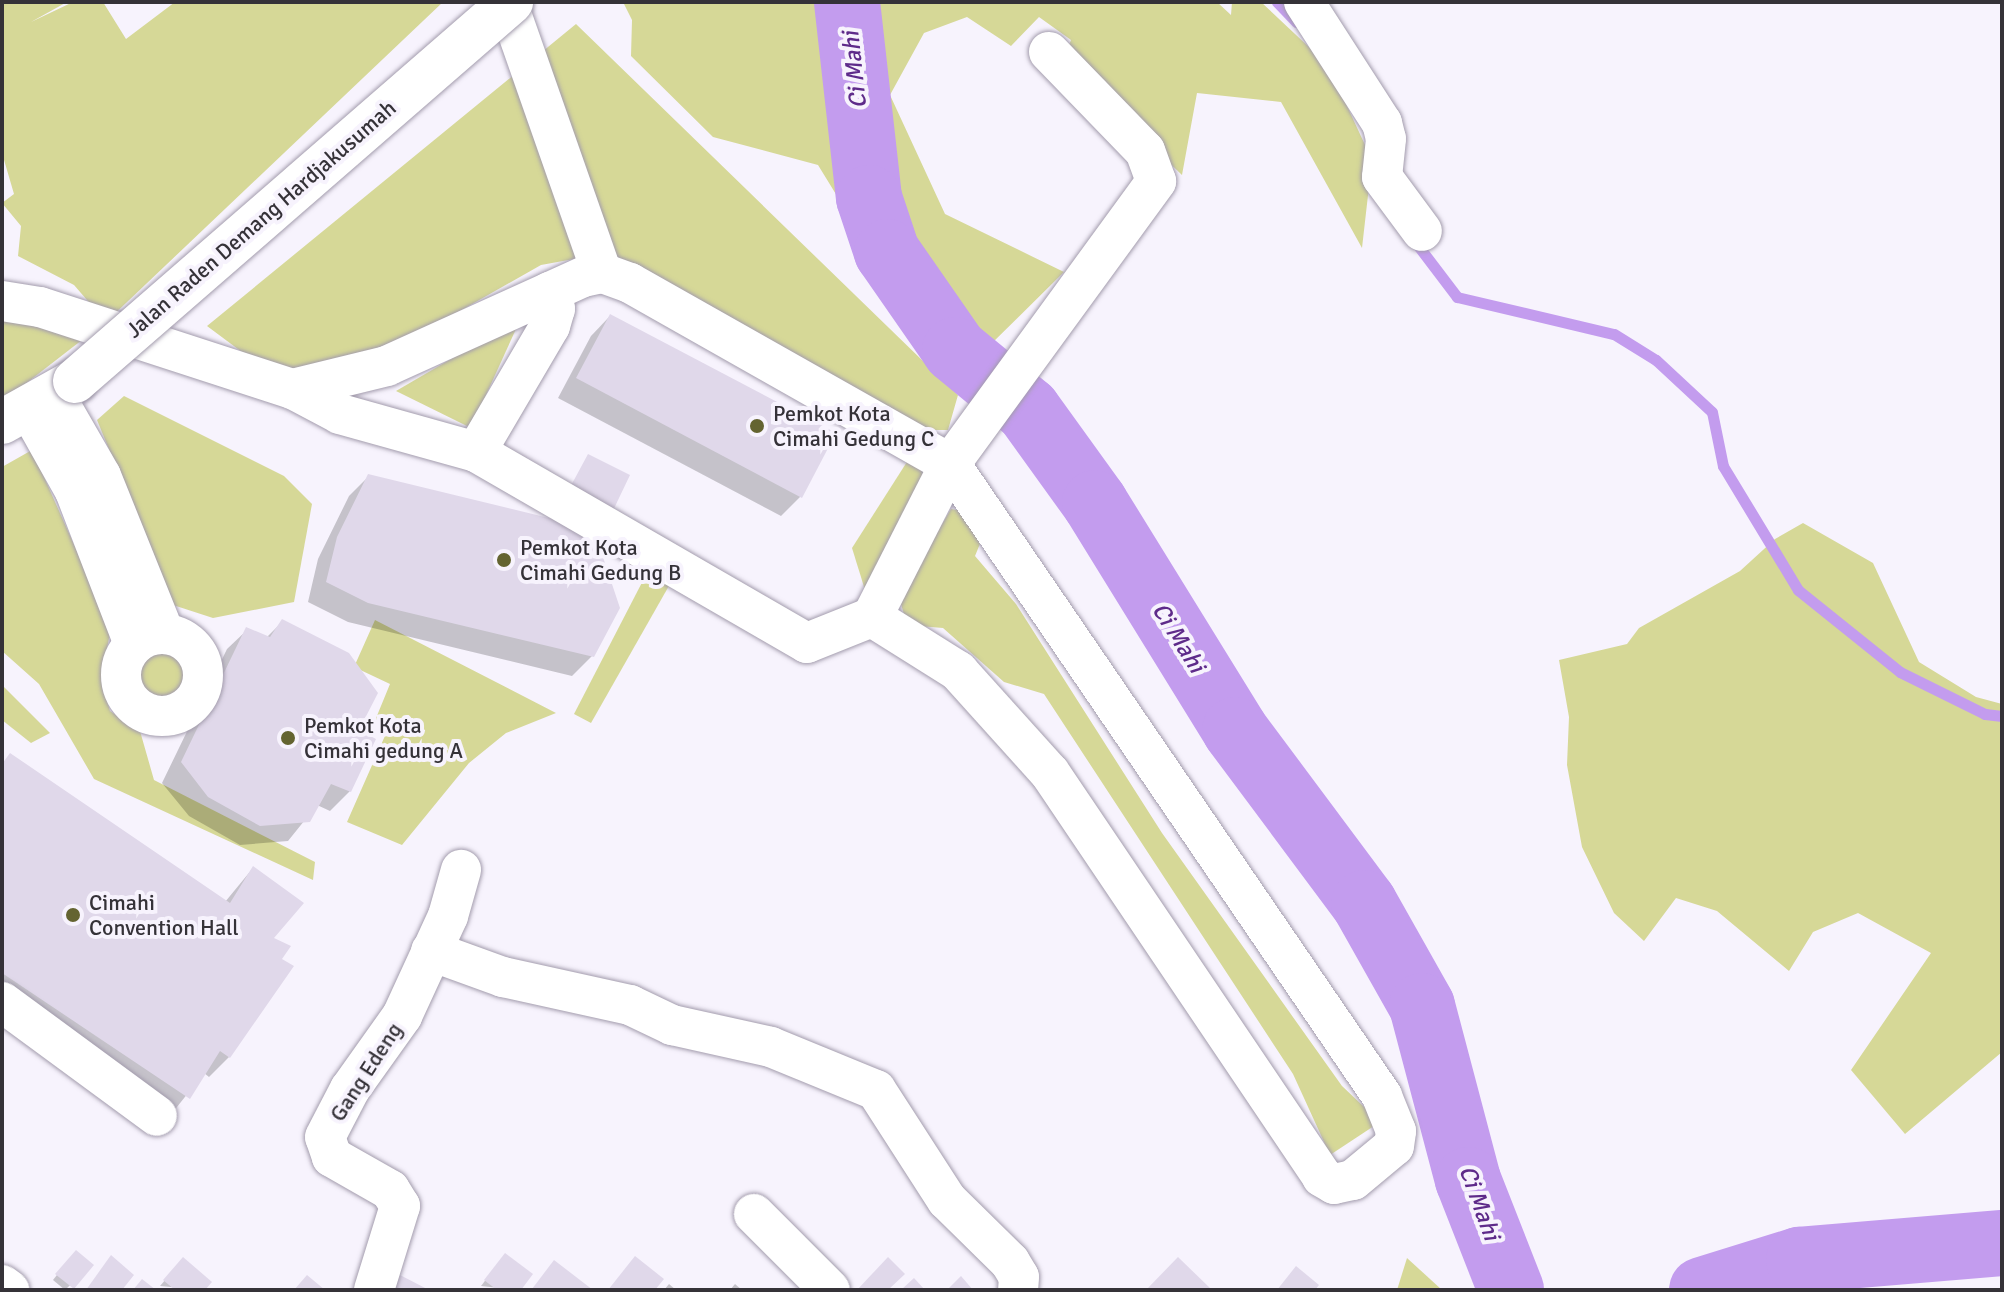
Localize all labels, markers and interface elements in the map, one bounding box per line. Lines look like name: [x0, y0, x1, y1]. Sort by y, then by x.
water label: Ci Mahi: [837, 30, 873, 110]
street label: Jalan Raden Demang Hardjakusumah: [121, 95, 401, 343]
place label: Pemkot Kota Cimahi Gedung C: [773, 400, 934, 452]
marker: Pemkot Kota Cimahi Gedung C: [748, 417, 766, 435]
place label: Pemkot Kota Cimahi Gedung B: [520, 534, 681, 586]
marker: Pemkot Kota Cimahi Gedung B: [495, 551, 513, 569]
water label: Ci Mahi: [1145, 598, 1211, 678]
place label: Pemkot Kota Cimahi gedung A: [304, 712, 463, 764]
marker: Pemkot Kota Cimahi gedung A: [279, 729, 297, 747]
place label: Cimahi Convention Hall: [89, 889, 239, 940]
marker: Cimahi Convention Hall: [64, 906, 82, 924]
street label: Gang Edeng: [324, 1018, 408, 1126]
water label: Ci Mahi: [1452, 1162, 1506, 1244]

